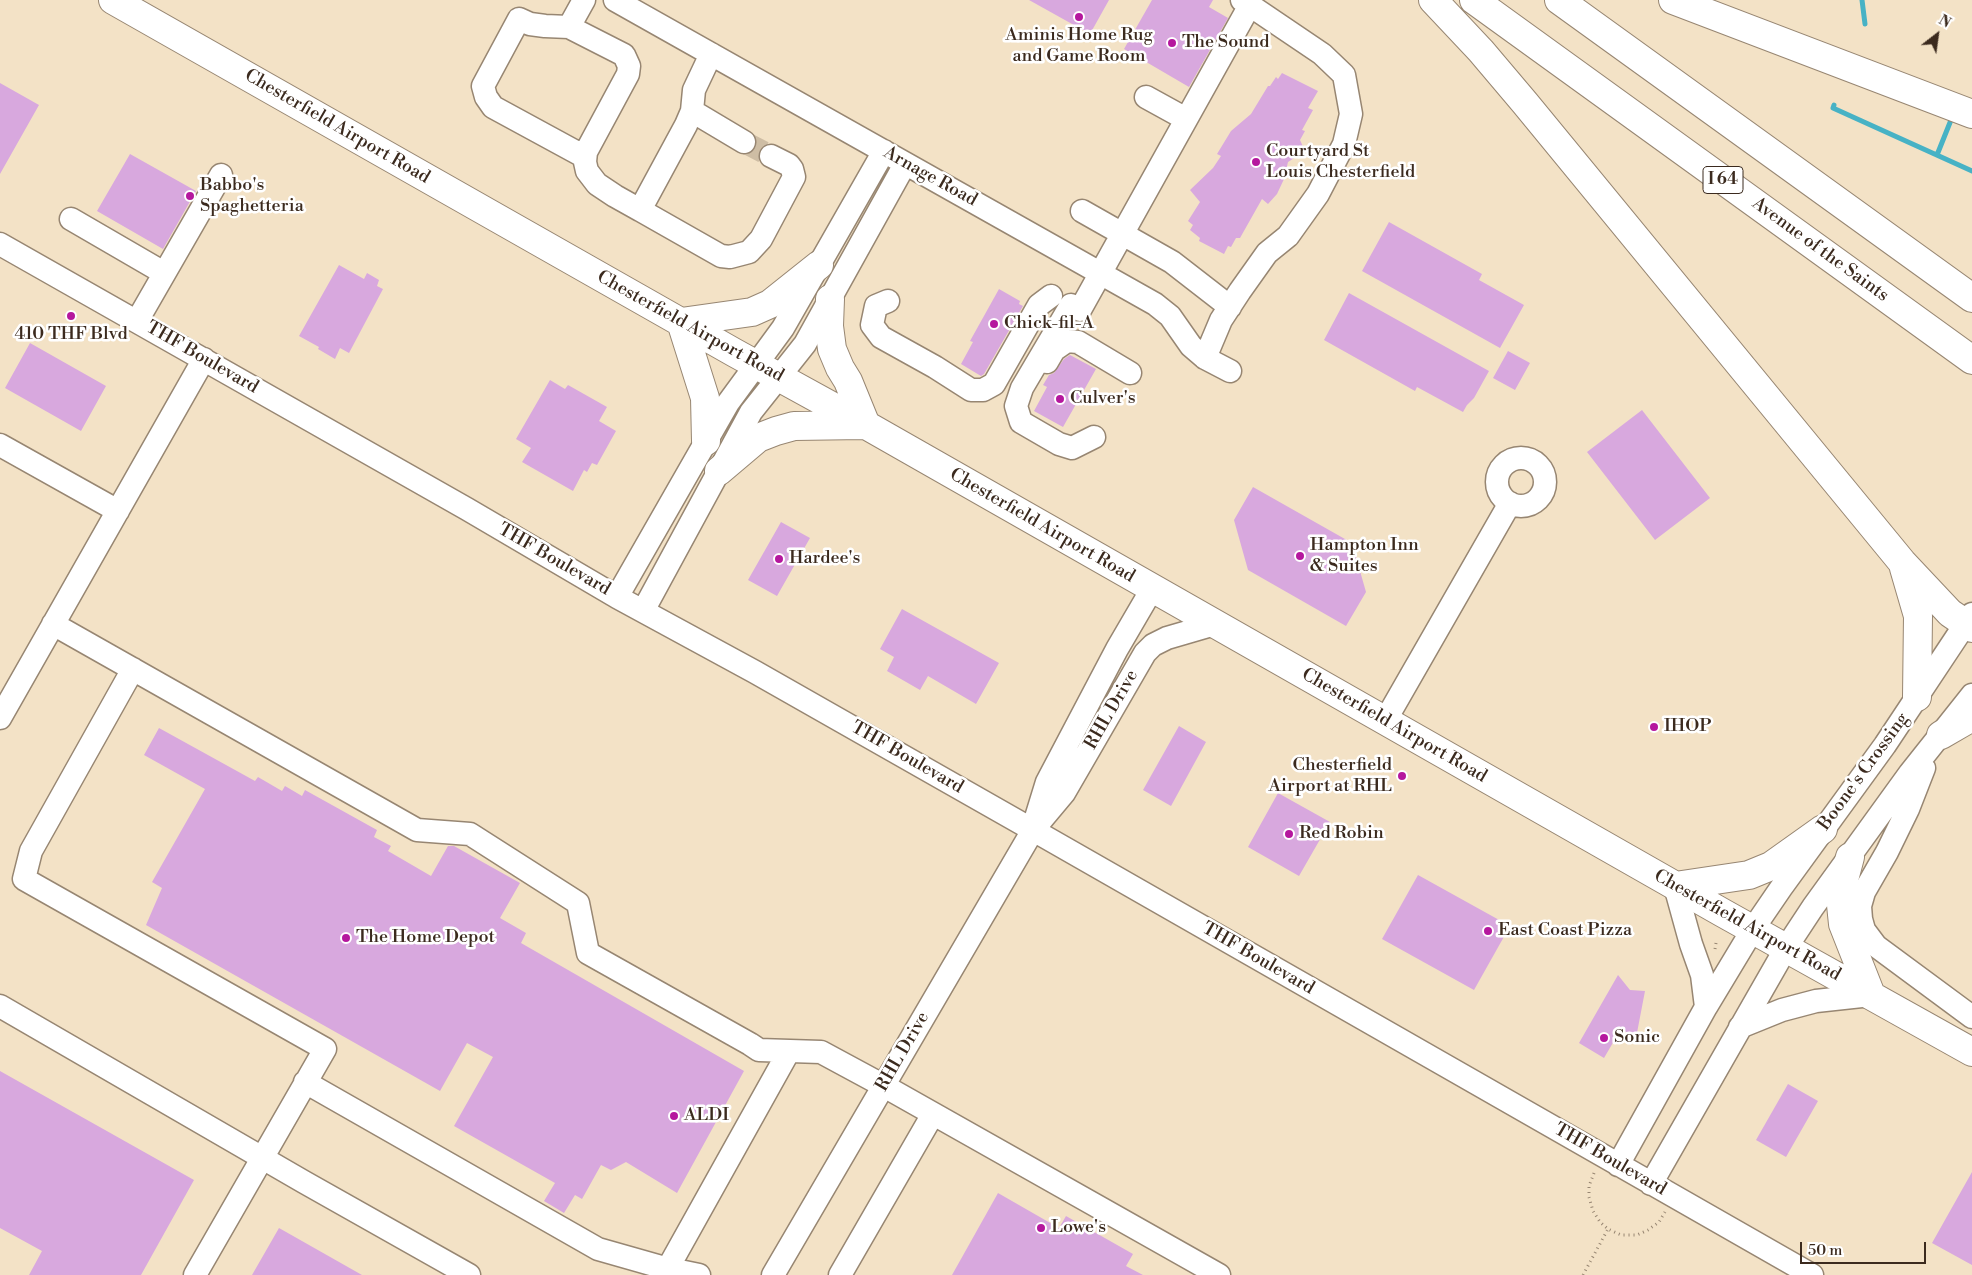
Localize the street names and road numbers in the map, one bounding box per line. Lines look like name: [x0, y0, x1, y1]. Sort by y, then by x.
street label: Chesterfield Airport Road: [241, 65, 433, 189]
street label: Arnage Road: [879, 142, 981, 212]
road number: I 64: [1703, 166, 1743, 194]
street label: Avenue of the Saints: [1747, 193, 1893, 307]
street label: Chesterfield Airport Road: [593, 267, 787, 387]
street label: THF Boulevard: [142, 317, 262, 399]
street label: Chesterfield Airport Road: [946, 464, 1138, 588]
street label: THF Boulevard: [494, 519, 614, 601]
street label: Chesterfield Airport Road: [1298, 664, 1490, 788]
street label: RHL Drive: [1081, 666, 1143, 754]
street label: Boone's Crossing: [1814, 709, 1914, 835]
street label: THF Boulevard: [847, 717, 967, 799]
street label: Chesterfield Airport Road: [1650, 866, 1844, 986]
street label: THF Boulevard: [1198, 918, 1318, 1000]
street label: RHL Drive: [872, 1008, 934, 1096]
street label: THF Boulevard: [1550, 1119, 1670, 1201]

